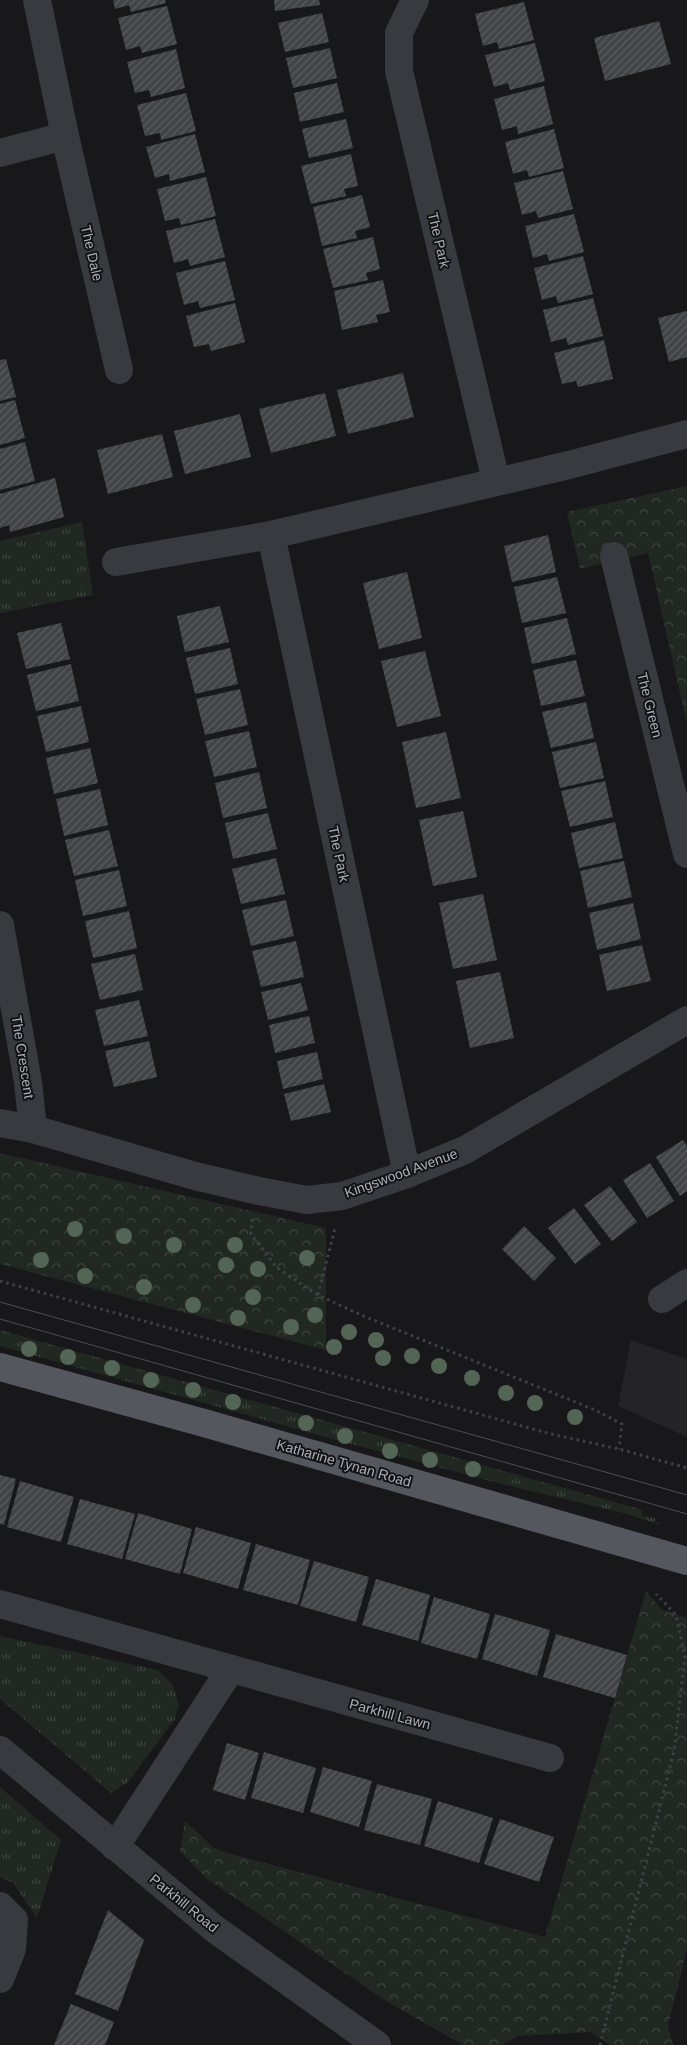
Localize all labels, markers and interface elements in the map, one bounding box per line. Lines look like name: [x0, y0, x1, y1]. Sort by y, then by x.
street label: The Park: [425, 211, 453, 270]
street label: The Dale: [78, 224, 106, 283]
street label: The Green: [634, 671, 666, 739]
street label: The Park: [325, 825, 353, 884]
street label: The Crescent: [9, 1014, 37, 1100]
street label: Kingswood Avenue: [342, 1145, 460, 1201]
street label: Katharine Tynan Road: [275, 1436, 413, 1490]
street label: Parkhill Lawn: [348, 1695, 432, 1733]
street label: Parkhill Road: [147, 1871, 221, 1935]

